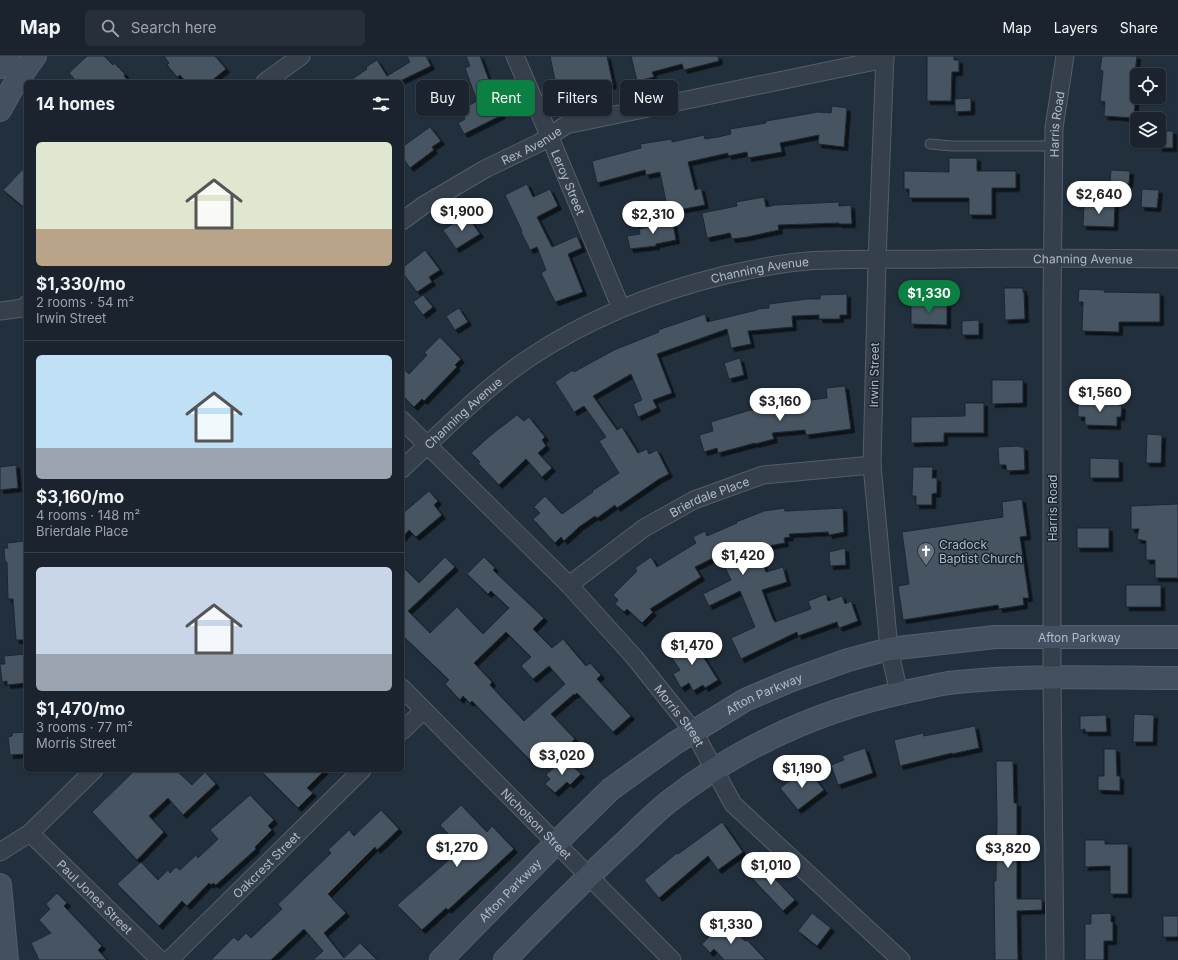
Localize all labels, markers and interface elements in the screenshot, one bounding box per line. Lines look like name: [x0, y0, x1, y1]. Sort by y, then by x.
search box: [85, 10, 365, 46]
text: Map: [20, 16, 61, 39]
icon: search: [99, 17, 121, 39]
text: Search here: [131, 18, 216, 37]
text: Map: [1003, 19, 1032, 36]
text: Layers: [1054, 19, 1098, 36]
text: Share: [1120, 19, 1158, 36]
map controls: [1130, 68, 1166, 148]
button: locate: [1130, 68, 1166, 104]
chip: Buy: [416, 80, 469, 116]
chip: Rent: [477, 80, 535, 116]
chip: Filters: [543, 80, 612, 116]
chip: New: [620, 80, 678, 116]
street label: Harris Road: [1046, 90, 1067, 157]
icon: filters: [370, 93, 392, 115]
text: 14 homes: [36, 94, 115, 114]
button: layers: [1130, 112, 1166, 148]
street label: Rex Avenue: [499, 123, 564, 168]
street label: Leroy Street: [548, 147, 589, 217]
icon: home: [178, 168, 250, 240]
pin: $2,640: [1066, 181, 1132, 215]
text: $2,640: [1076, 186, 1122, 202]
pin: $1,900: [429, 198, 495, 232]
pin: $2,310: [620, 201, 686, 235]
text: $1,900: [440, 203, 484, 219]
text: $2,310: [631, 206, 675, 222]
street label: Channing Avenue: [1033, 251, 1133, 266]
street label: Channing Avenue: [709, 253, 809, 286]
text: $1,330/mo: [36, 274, 126, 294]
pin: $1,330: [896, 280, 962, 314]
text: $1,330: [907, 285, 951, 301]
text: 2 rooms · 54 m²: [36, 294, 134, 310]
text: Irwin Street: [36, 310, 106, 326]
street label: Irwin Street: [866, 342, 882, 408]
street label: Channing Avenue: [421, 374, 505, 452]
pin: $1,560: [1067, 379, 1133, 413]
icon: home: [178, 381, 250, 453]
text: $1,560: [1078, 384, 1122, 400]
pin: $3,160: [747, 388, 813, 422]
text: $3,160: [759, 393, 801, 409]
street label: Brierdale Place: [667, 473, 751, 520]
street label: Harris Road: [1045, 475, 1060, 541]
text: $3,160/mo: [36, 487, 124, 507]
text: 4 rooms · 148 m²: [36, 507, 140, 523]
text: Brierdale Place: [36, 523, 128, 539]
place label: Cradock Baptist Church: [939, 537, 1023, 566]
church icon: Cradock Baptist Church: [916, 541, 936, 566]
pin: $1,420: [710, 542, 776, 576]
text: $1,420: [721, 547, 765, 563]
icon: home: [178, 593, 250, 665]
street label: Afton Parkway: [1038, 630, 1121, 645]
pin: $1,470: [659, 632, 725, 666]
text: $1,470: [670, 637, 714, 653]
street label: Afton Parkway: [723, 669, 804, 718]
street label: Morris Street: [651, 681, 708, 749]
text: $1,470/mo: [36, 699, 125, 719]
text: 3 rooms · 77 m²: [36, 719, 133, 735]
text: Morris Street: [36, 735, 116, 751]
pin: $3,020: [529, 742, 595, 776]
text: $3,020: [539, 747, 585, 763]
pin: $1,190: [769, 755, 835, 789]
text: $1,190: [782, 760, 822, 776]
street label: Nicholson Street: [498, 785, 575, 862]
street label: Oakcrest Street: [229, 828, 303, 901]
pin: $1,270: [424, 834, 490, 868]
pin: $3,820: [975, 835, 1041, 869]
text: $1,270: [436, 839, 478, 855]
text: $3,820: [985, 840, 1031, 856]
pin: $1,010: [738, 852, 804, 886]
street label: Afton Parkway: [475, 855, 544, 925]
street label: Paul Jones Street: [54, 856, 136, 937]
text: $1,010: [750, 857, 792, 873]
pin: $1,330: [698, 911, 764, 945]
text: $1,330: [709, 916, 753, 932]

